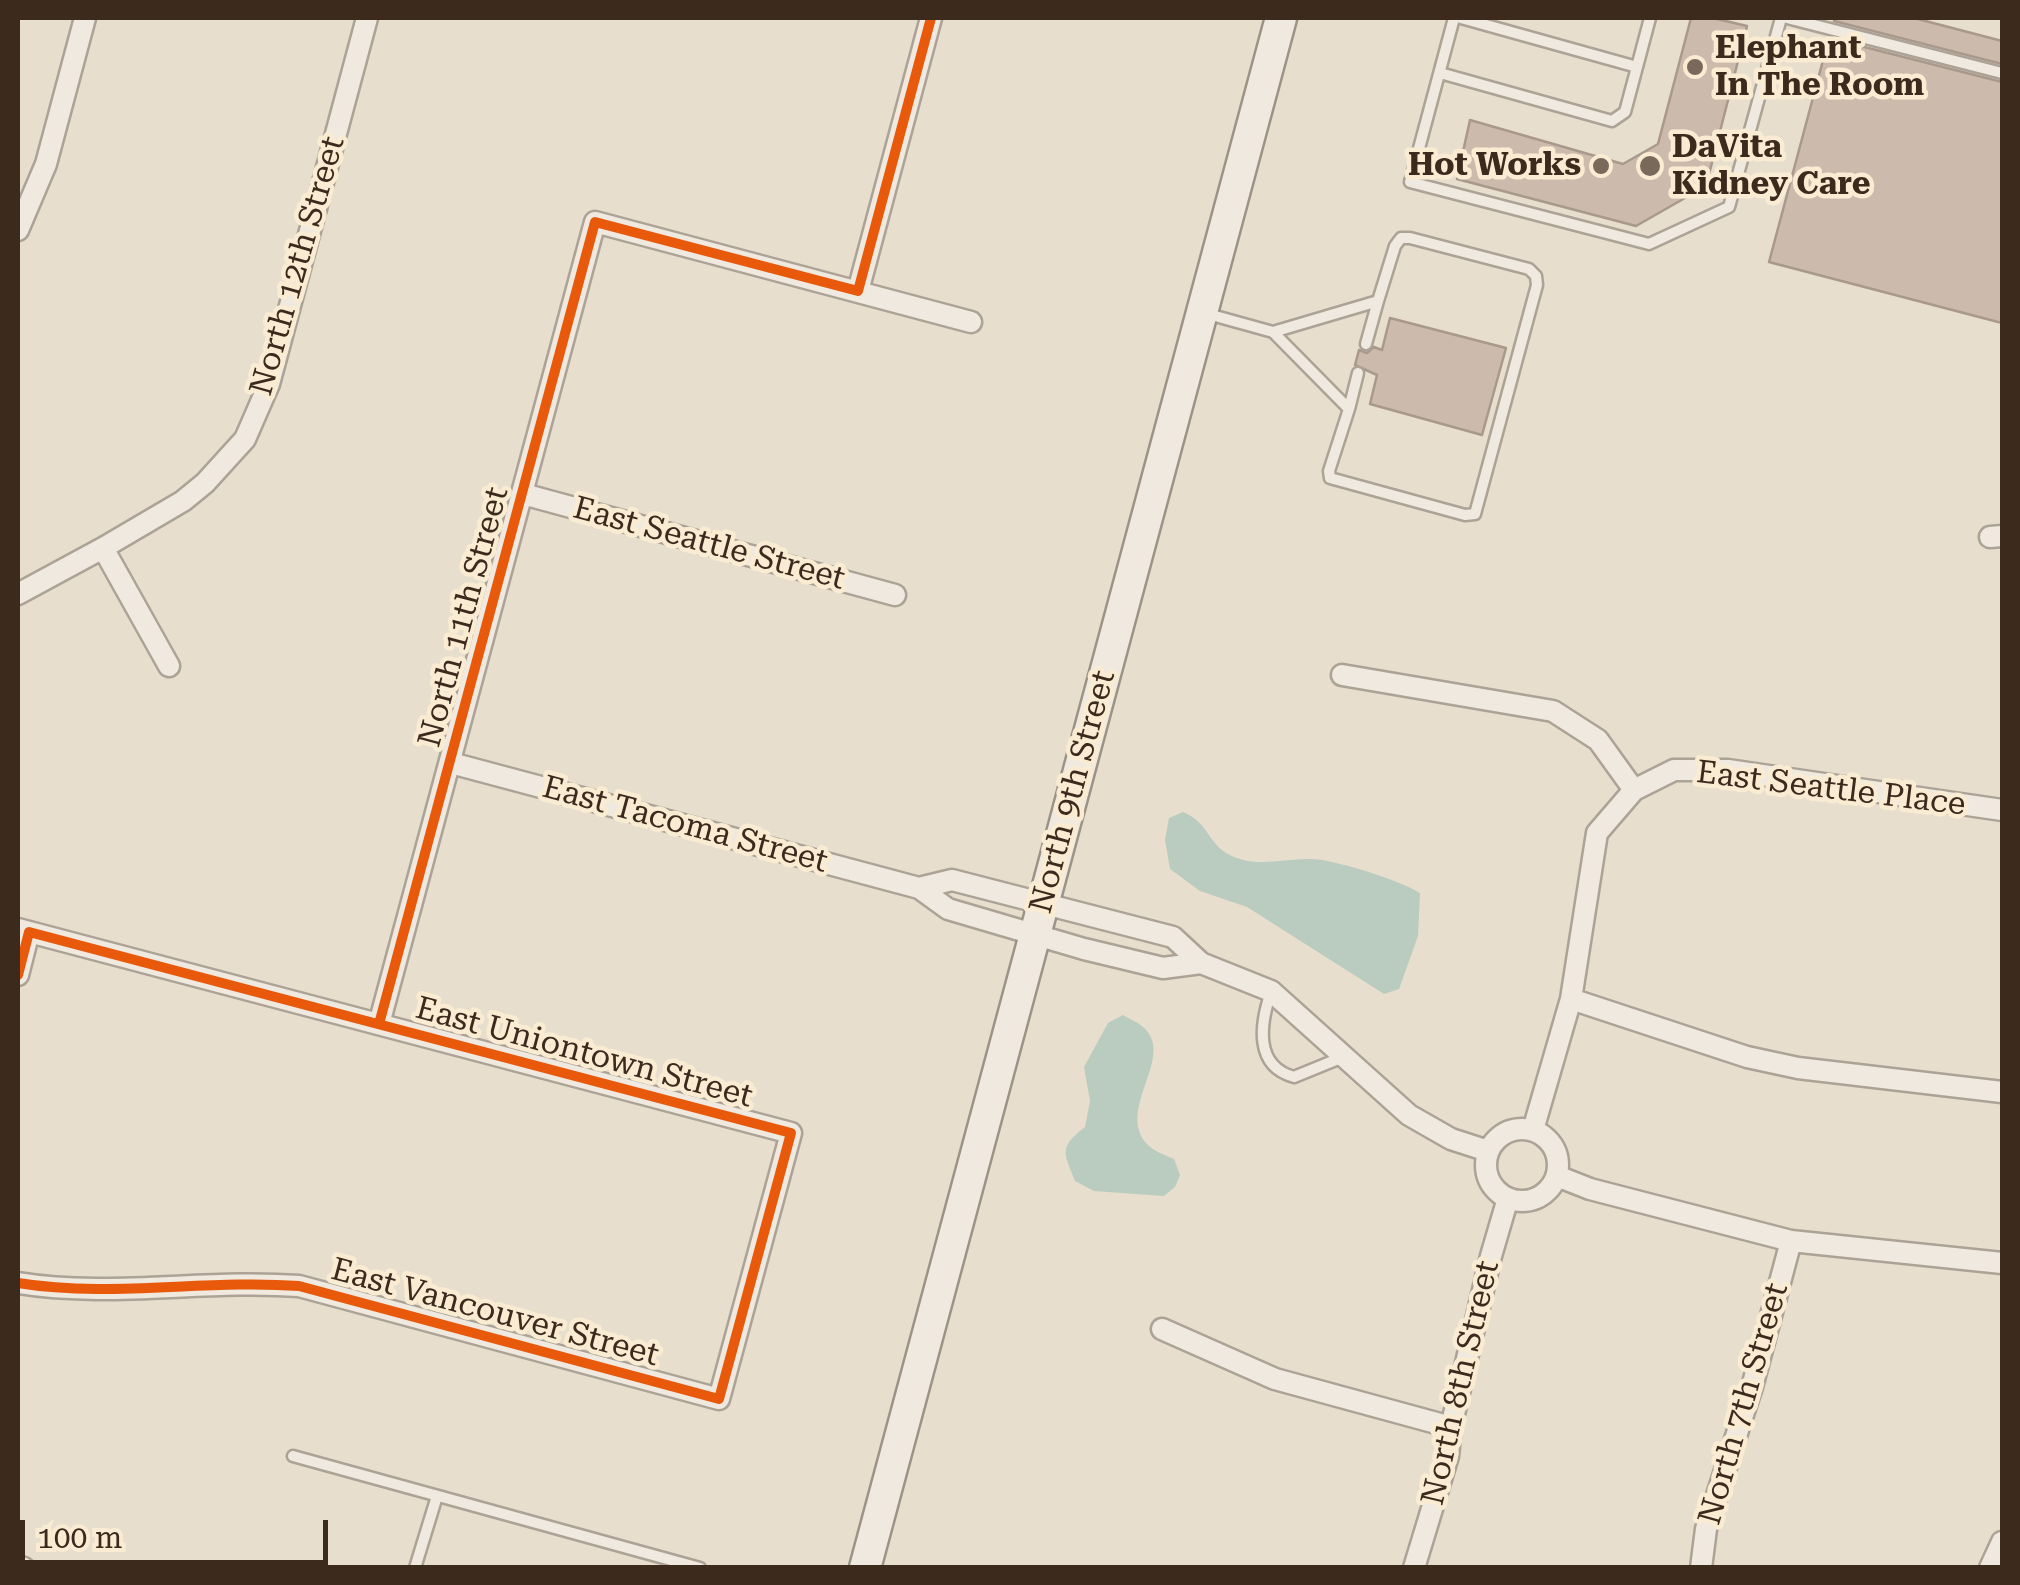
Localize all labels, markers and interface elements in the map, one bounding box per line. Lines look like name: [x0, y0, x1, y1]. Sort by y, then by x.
place label: Elephant In The Room: [1715, 30, 1924, 105]
marker: Elephant In The Room: [1684, 56, 1706, 78]
place label: DaVita Kidney Care: [1672, 129, 1871, 204]
street label: North 12th Street: [243, 132, 353, 400]
place label: Hot Works: [1408, 147, 1581, 185]
marker: DaVita Kidney Care: [1637, 153, 1663, 179]
marker: Hot Works: [1590, 155, 1612, 177]
street label: North 11th Street: [411, 483, 517, 751]
street label: East Seattle Street: [569, 489, 849, 599]
street label: North 9th Street: [1022, 666, 1124, 918]
street label: East Seattle Place: [1694, 753, 1968, 825]
street label: East Tacoma Street: [538, 768, 832, 882]
street label: East Uniontown Street: [411, 990, 757, 1116]
street label: East Vancouver Street: [327, 1251, 663, 1375]
street label: North 8th Street: [1414, 1257, 1508, 1509]
street label: North 7th Street: [1691, 1279, 1797, 1529]
scale bar: [25, 1500, 332, 1562]
text: 100 m: [37, 1520, 122, 1555]

